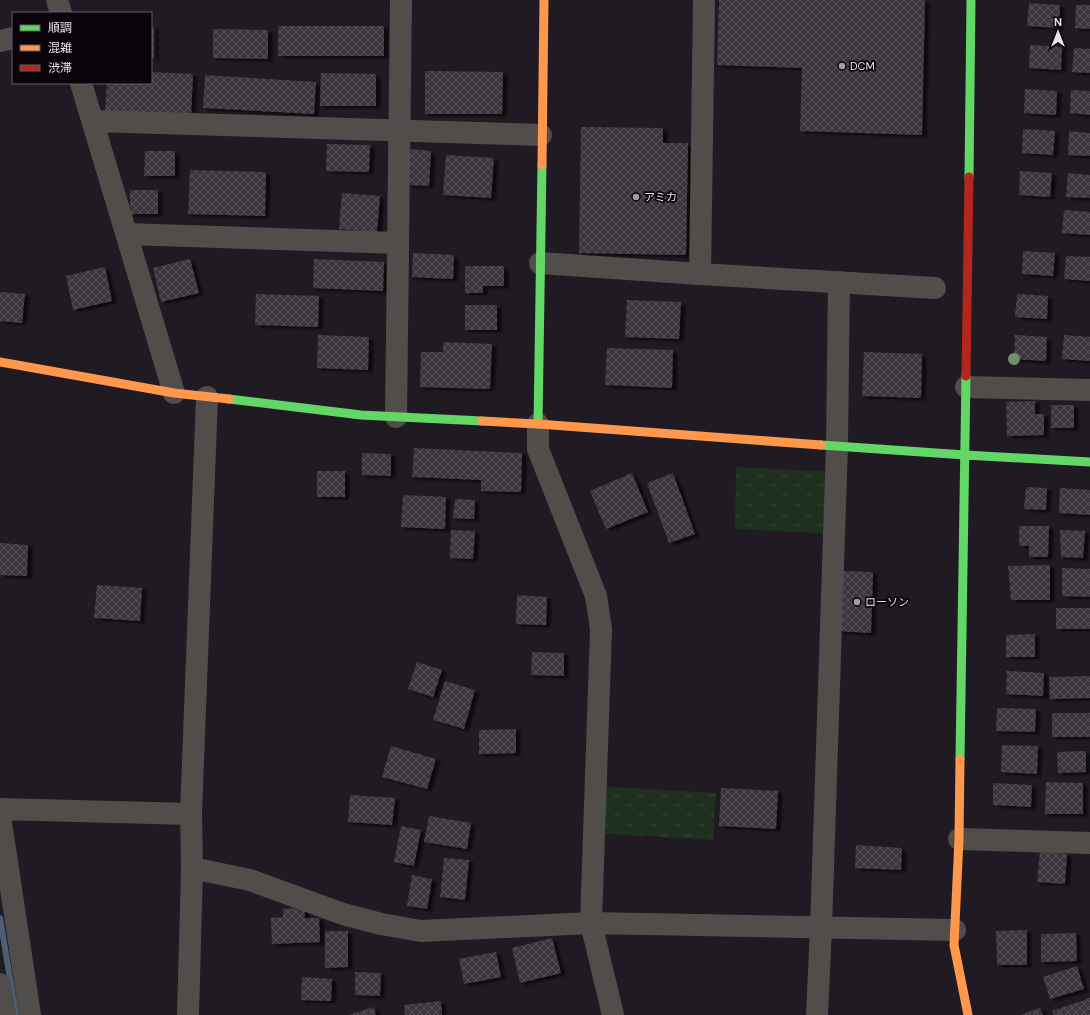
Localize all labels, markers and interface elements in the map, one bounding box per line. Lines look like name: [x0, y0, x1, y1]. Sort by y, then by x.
legend: [12, 12, 152, 84]
north arrow: [1038, 12, 1078, 52]
text: N: [1054, 15, 1062, 29]
text: 順調: [48, 20, 72, 36]
text: 混雑: [48, 40, 72, 56]
place label: DCM: [850, 59, 875, 73]
text: 渋滞: [48, 60, 72, 76]
marker: DCM: [837, 61, 847, 71]
place label: アミカ: [644, 190, 677, 204]
marker: アミカ: [631, 192, 641, 202]
place label: ローソン: [865, 595, 909, 609]
marker: ローソン: [852, 597, 862, 607]

